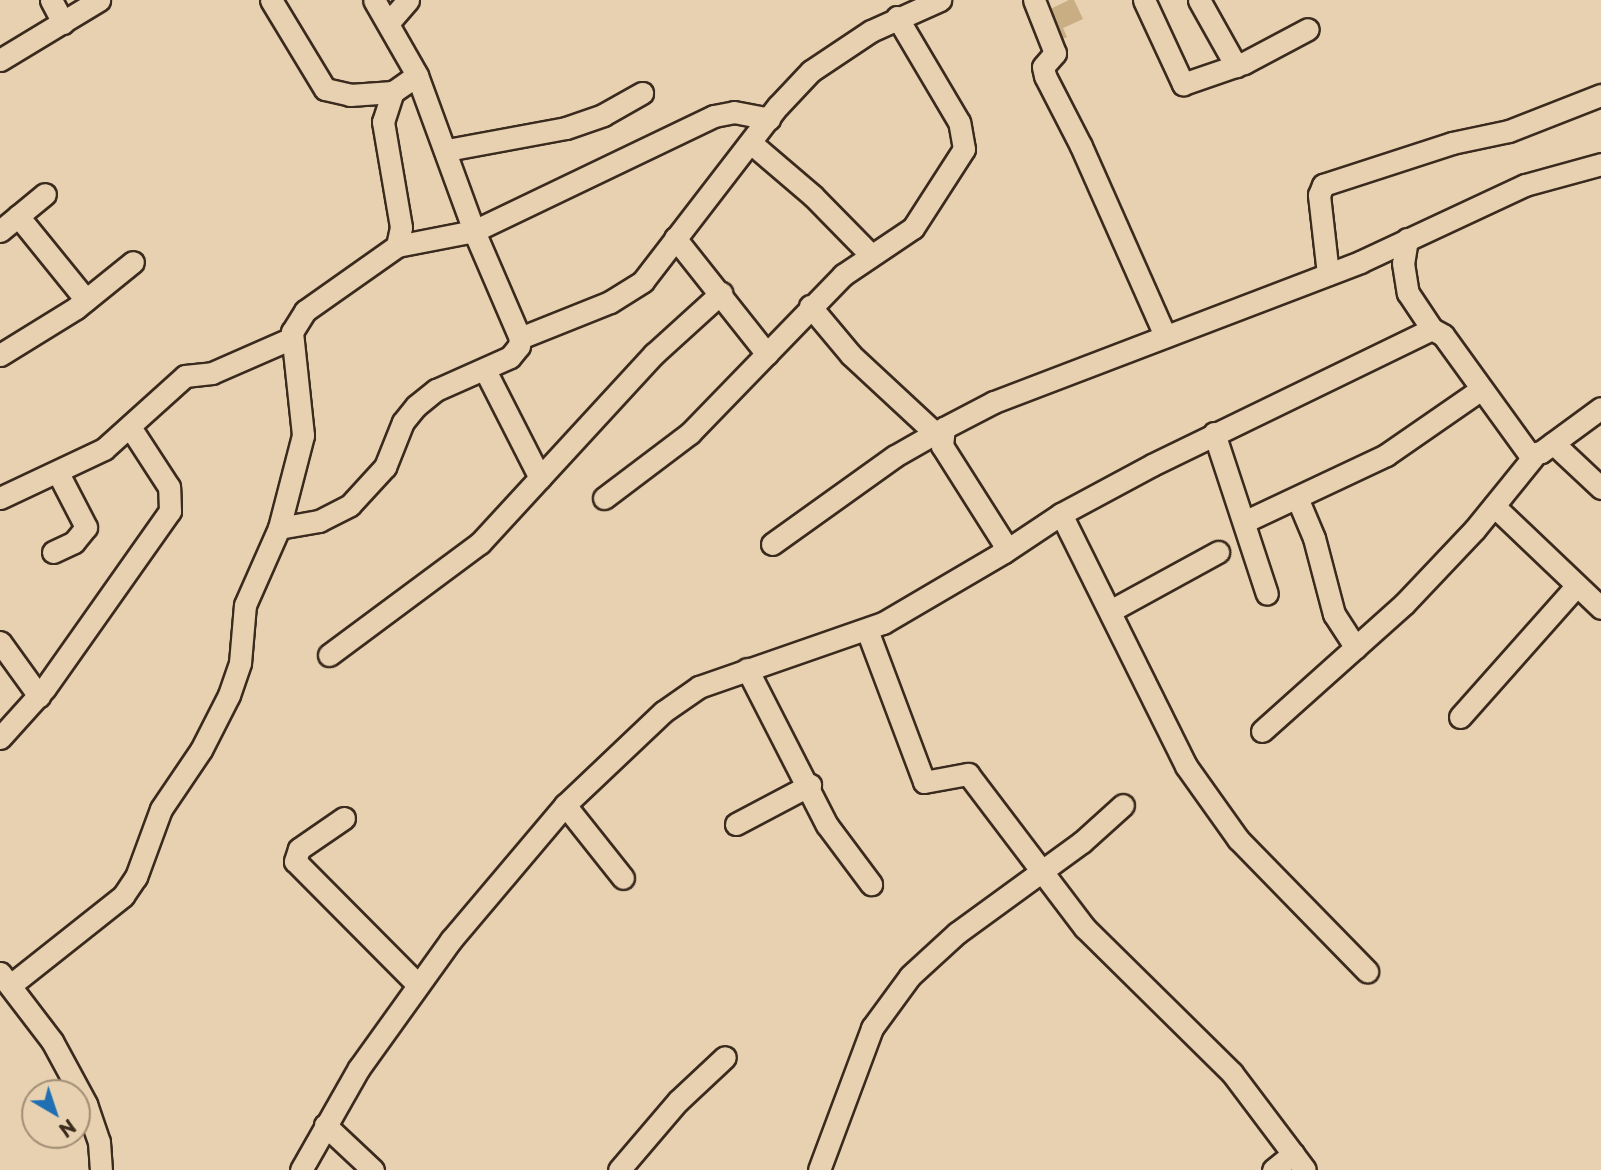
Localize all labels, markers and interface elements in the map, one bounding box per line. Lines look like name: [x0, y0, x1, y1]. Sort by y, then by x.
north arrow: [21, 1079, 91, 1149]
text: N: [53, 1113, 83, 1144]

